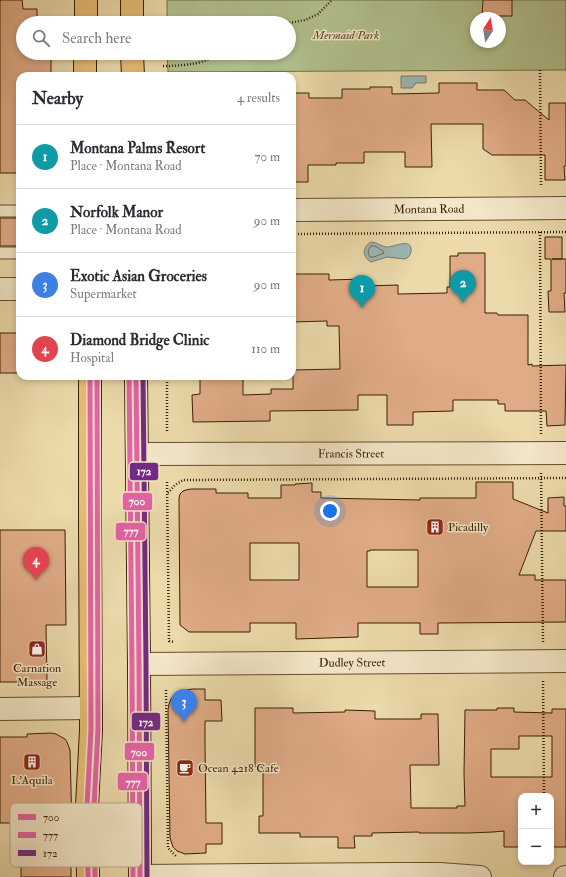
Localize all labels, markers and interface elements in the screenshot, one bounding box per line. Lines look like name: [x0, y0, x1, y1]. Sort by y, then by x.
north arrow: [470, 12, 506, 48]
search box: [16, 16, 296, 60]
icon: search: [30, 27, 52, 49]
park label: Mermaid Park: [312, 28, 379, 43]
text: Search here: [62, 29, 131, 48]
text: Nearby: [32, 88, 83, 109]
text: 4 results: [237, 90, 280, 106]
text: Montana Palms Resort: [70, 139, 205, 158]
text: 1: [43, 149, 47, 165]
text: 70 m: [255, 149, 280, 165]
text: Place · Montana Road: [70, 158, 182, 174]
street label: Montana Road: [394, 201, 465, 217]
text: Norfolk Manor: [70, 203, 163, 222]
text: 2: [42, 213, 48, 229]
text: 90 m: [254, 213, 280, 229]
text: Place · Montana Road: [70, 222, 182, 238]
text: Exotic Asian Groceries: [70, 267, 207, 286]
pin: 2: [450, 270, 476, 303]
pin: 1: [349, 275, 375, 308]
text: 3: [43, 277, 48, 293]
text: 90 m: [254, 277, 280, 293]
text: Supermarket: [70, 286, 137, 302]
text: Diamond Bridge Clinic: [70, 331, 209, 350]
text: 4: [41, 341, 49, 357]
text: 110 m: [251, 341, 280, 357]
text: Hospital: [70, 350, 114, 366]
street label: Francis Street: [318, 446, 384, 461]
line badge: 172: [129, 462, 159, 481]
text: 172: [137, 465, 152, 478]
line badge: 700: [122, 492, 153, 511]
text: 700: [129, 495, 146, 508]
your location: [320, 501, 340, 521]
building icon: Picadilly: [425, 517, 445, 537]
place label: Picadilly: [448, 520, 489, 535]
line badge: 777: [115, 522, 146, 541]
text: 777: [123, 525, 140, 538]
pin: 4: [23, 547, 49, 580]
shop icon: Carnation Massage: [27, 639, 47, 659]
street label: Dudley Street: [319, 655, 386, 670]
place label: Carnation Massage: [13, 661, 61, 690]
pin: 3: [171, 689, 197, 722]
line badge: 172: [131, 712, 161, 731]
text: 172: [139, 716, 154, 729]
line badge: 700: [124, 742, 155, 761]
text: 700: [131, 746, 148, 759]
building icon: L'Aquila: [22, 752, 42, 772]
cafe icon: Ocean 4218 Cafe: [175, 758, 195, 778]
place label: Ocean 4218 Cafe: [198, 761, 279, 776]
line badge: 777: [117, 772, 148, 791]
place label: L'Aquila: [11, 773, 54, 788]
text: 777: [125, 776, 142, 789]
map controls: [518, 793, 554, 865]
button: +: [518, 793, 554, 829]
legend: [10, 803, 142, 867]
text: 700: [43, 811, 60, 824]
text: 777: [43, 829, 58, 842]
button: −: [518, 829, 554, 865]
text: 172: [43, 847, 58, 860]

